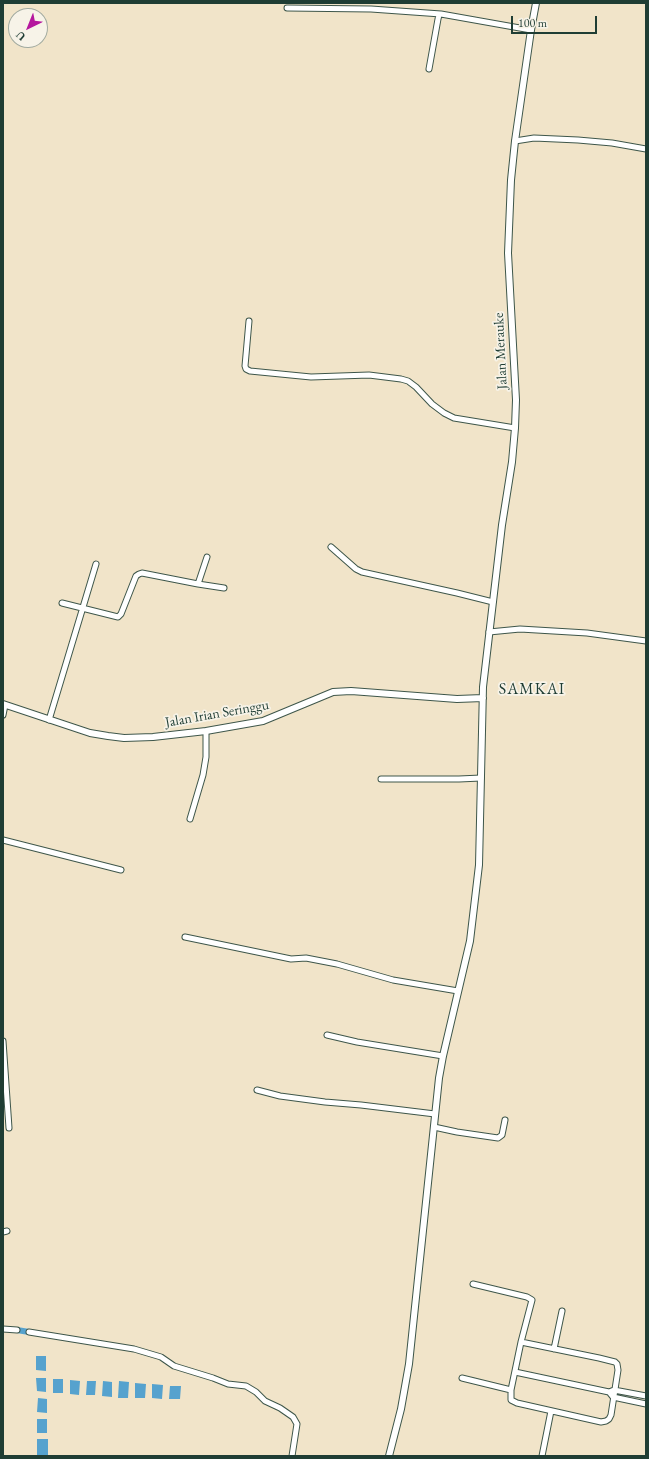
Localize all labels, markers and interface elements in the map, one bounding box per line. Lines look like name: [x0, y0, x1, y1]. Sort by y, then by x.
north arrow: [8, 8, 48, 48]
scale bar: [513, 8, 599, 34]
text: 100 m: [518, 15, 547, 31]
text: U: [13, 28, 28, 44]
street label: Jalan Merauke: [491, 312, 511, 390]
district label: SAMKAI: [499, 680, 565, 700]
street label: Jalan Irian Seringgu: [164, 697, 270, 731]

